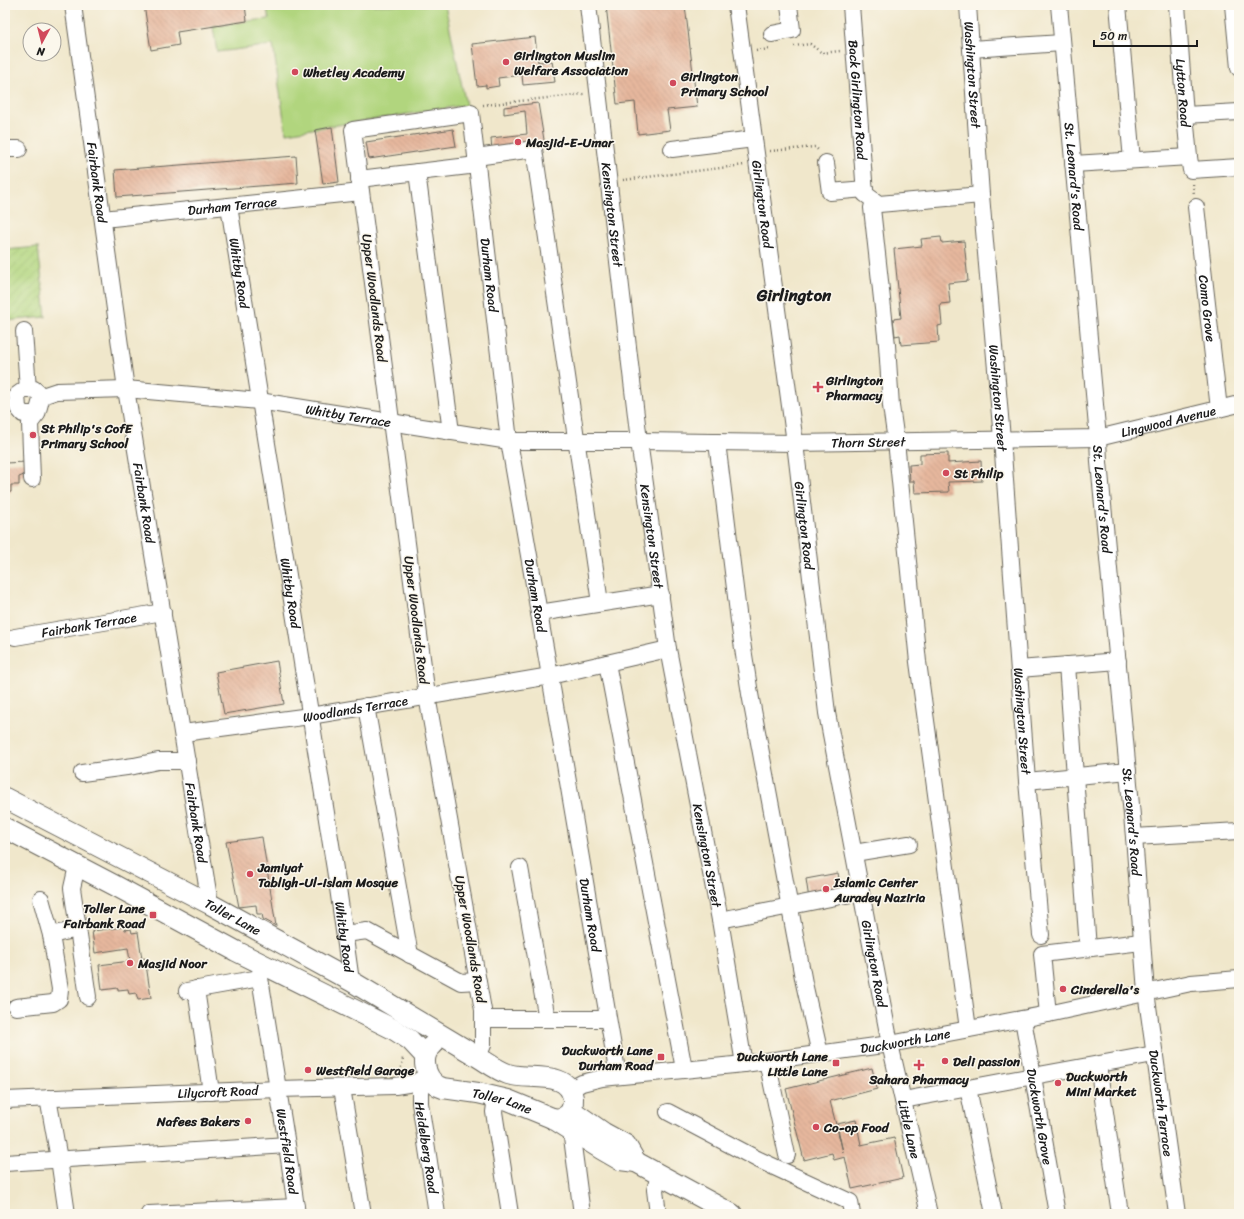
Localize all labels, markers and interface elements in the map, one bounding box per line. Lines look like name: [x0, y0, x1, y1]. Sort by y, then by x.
street label: Washington Street: [957, 21, 987, 130]
north arrow: [22, 22, 62, 62]
scale bar: [1094, 22, 1197, 48]
text: 50 m: [1100, 25, 1127, 47]
street label: Back Girlington Road: [842, 39, 874, 162]
text: N: [36, 41, 47, 61]
place label: Girlington Muslim Welfare Association: [513, 44, 629, 82]
marker: Girlington Muslim Welfare Association: [501, 57, 511, 67]
street label: Lytton Road: [1169, 58, 1197, 129]
place label: Whetley Academy: [303, 61, 406, 84]
place label: Girlington Primary School: [680, 65, 769, 103]
marker: Whetley Academy: [290, 67, 300, 77]
marker: Girlington Primary School: [668, 78, 678, 88]
street label: St. Leonard's Road: [1058, 121, 1090, 233]
place label: Masjid-E-Umar: [525, 131, 615, 154]
marker: Masjid-E-Umar: [513, 137, 523, 147]
street label: Fairbank Road: [80, 141, 114, 225]
street label: Girlington Road: [745, 159, 780, 251]
street label: Kensington Street: [594, 161, 630, 269]
street label: Durham Terrace: [187, 190, 278, 222]
street label: Upper Woodlands Road: [355, 233, 394, 365]
street label: Whitby Road: [222, 236, 256, 311]
street label: Durham Road: [474, 237, 505, 314]
street label: Como Grove: [1192, 274, 1222, 343]
district label: Girlington: [756, 280, 832, 310]
street label: Washington Street: [982, 344, 1014, 453]
place label: Girlington Pharmacy: [825, 369, 884, 407]
marker: Girlington Pharmacy: [813, 382, 823, 392]
street label: Whitby Terrace: [304, 398, 393, 434]
street label: Lingwood Avenue: [1118, 399, 1218, 444]
place label: St Philip's CofE Primary School: [40, 417, 134, 455]
marker: St Philip's CofE Primary School: [28, 430, 38, 440]
street label: Thorn Street: [831, 430, 906, 454]
street label: St. Leonard's Road: [1086, 445, 1119, 555]
street label: Fairbank Road: [126, 461, 162, 546]
place label: St Philip: [953, 462, 1004, 485]
marker: St Philip: [941, 468, 951, 478]
street label: Girlington Road: [788, 480, 821, 572]
street label: Kensington Street: [633, 482, 671, 591]
street label: Upper Woodlands Road: [397, 555, 436, 687]
street label: Whitby Road: [273, 556, 308, 631]
street label: Durham Road: [518, 557, 553, 635]
street label: Fairbank Terrace: [40, 606, 138, 644]
street label: Washington Street: [1007, 667, 1038, 776]
street label: Woodlands Terrace: [301, 689, 410, 729]
street label: St. Leonard's Road: [1116, 767, 1148, 878]
street label: Fairbank Road: [178, 781, 214, 866]
street label: Kensington Street: [686, 802, 728, 910]
place label: Jamiyat Tabligh-Ul-Islam Mosque: [257, 856, 399, 894]
marker: Jamiyat Tabligh-Ul-Islam Mosque: [245, 869, 255, 879]
place label: Islamic Center Auradey Naziria: [833, 871, 926, 909]
street label: Upper Woodlands Road: [448, 874, 493, 1006]
street label: Durham Road: [573, 876, 608, 955]
marker: Islamic Center Auradey Naziria: [821, 884, 831, 894]
street label: Toller Lane: [200, 892, 266, 942]
place label: Toller Lane Fairbank Road: [63, 897, 146, 935]
street label: Whitby Road: [328, 900, 361, 975]
marker: Toller Lane Fairbank Road: [148, 910, 158, 920]
street label: Girlington Road: [855, 918, 894, 1010]
place label: Masjid Noor: [137, 952, 208, 975]
marker: Masjid Noor: [125, 958, 135, 968]
place label: Cinderella's: [1070, 978, 1140, 1001]
marker: Cinderella's: [1058, 984, 1068, 994]
street label: Duckworth Lane: [859, 1022, 953, 1060]
place label: Duckworth Lane Durham Road: [562, 1039, 654, 1077]
place label: Duckworth Lane Little Lane: [737, 1045, 828, 1083]
street label: Duckworth Terrace: [1142, 1048, 1180, 1158]
place label: Deli passion: [953, 1050, 1021, 1073]
marker: Duckworth Lane Durham Road: [656, 1052, 666, 1062]
marker: Deli passion: [940, 1056, 950, 1066]
marker: Duckworth Lane Little Lane: [831, 1058, 841, 1068]
place label: Westfield Garage: [316, 1059, 415, 1082]
marker: Sahara Pharmacy: [914, 1060, 924, 1070]
marker: Westfield Garage: [303, 1065, 313, 1075]
place label: Duckworth Mini Market: [1065, 1065, 1137, 1103]
street label: Duckworth Grove: [1020, 1066, 1059, 1167]
place label: Sahara Pharmacy: [868, 1068, 970, 1091]
marker: Duckworth Mini Market: [1053, 1078, 1063, 1088]
street label: Lilycroft Road: [177, 1079, 260, 1105]
street label: Toller Lane: [471, 1081, 536, 1121]
street label: Little Lane: [891, 1097, 927, 1161]
street label: Heidelberg Road: [408, 1100, 445, 1196]
street label: Westfield Road: [269, 1107, 305, 1197]
place label: Nafees Bakers: [156, 1110, 241, 1133]
marker: Nafees Bakers: [243, 1116, 253, 1126]
place label: Co-op Food: [823, 1116, 890, 1139]
marker: Co-op Food: [811, 1122, 821, 1132]

